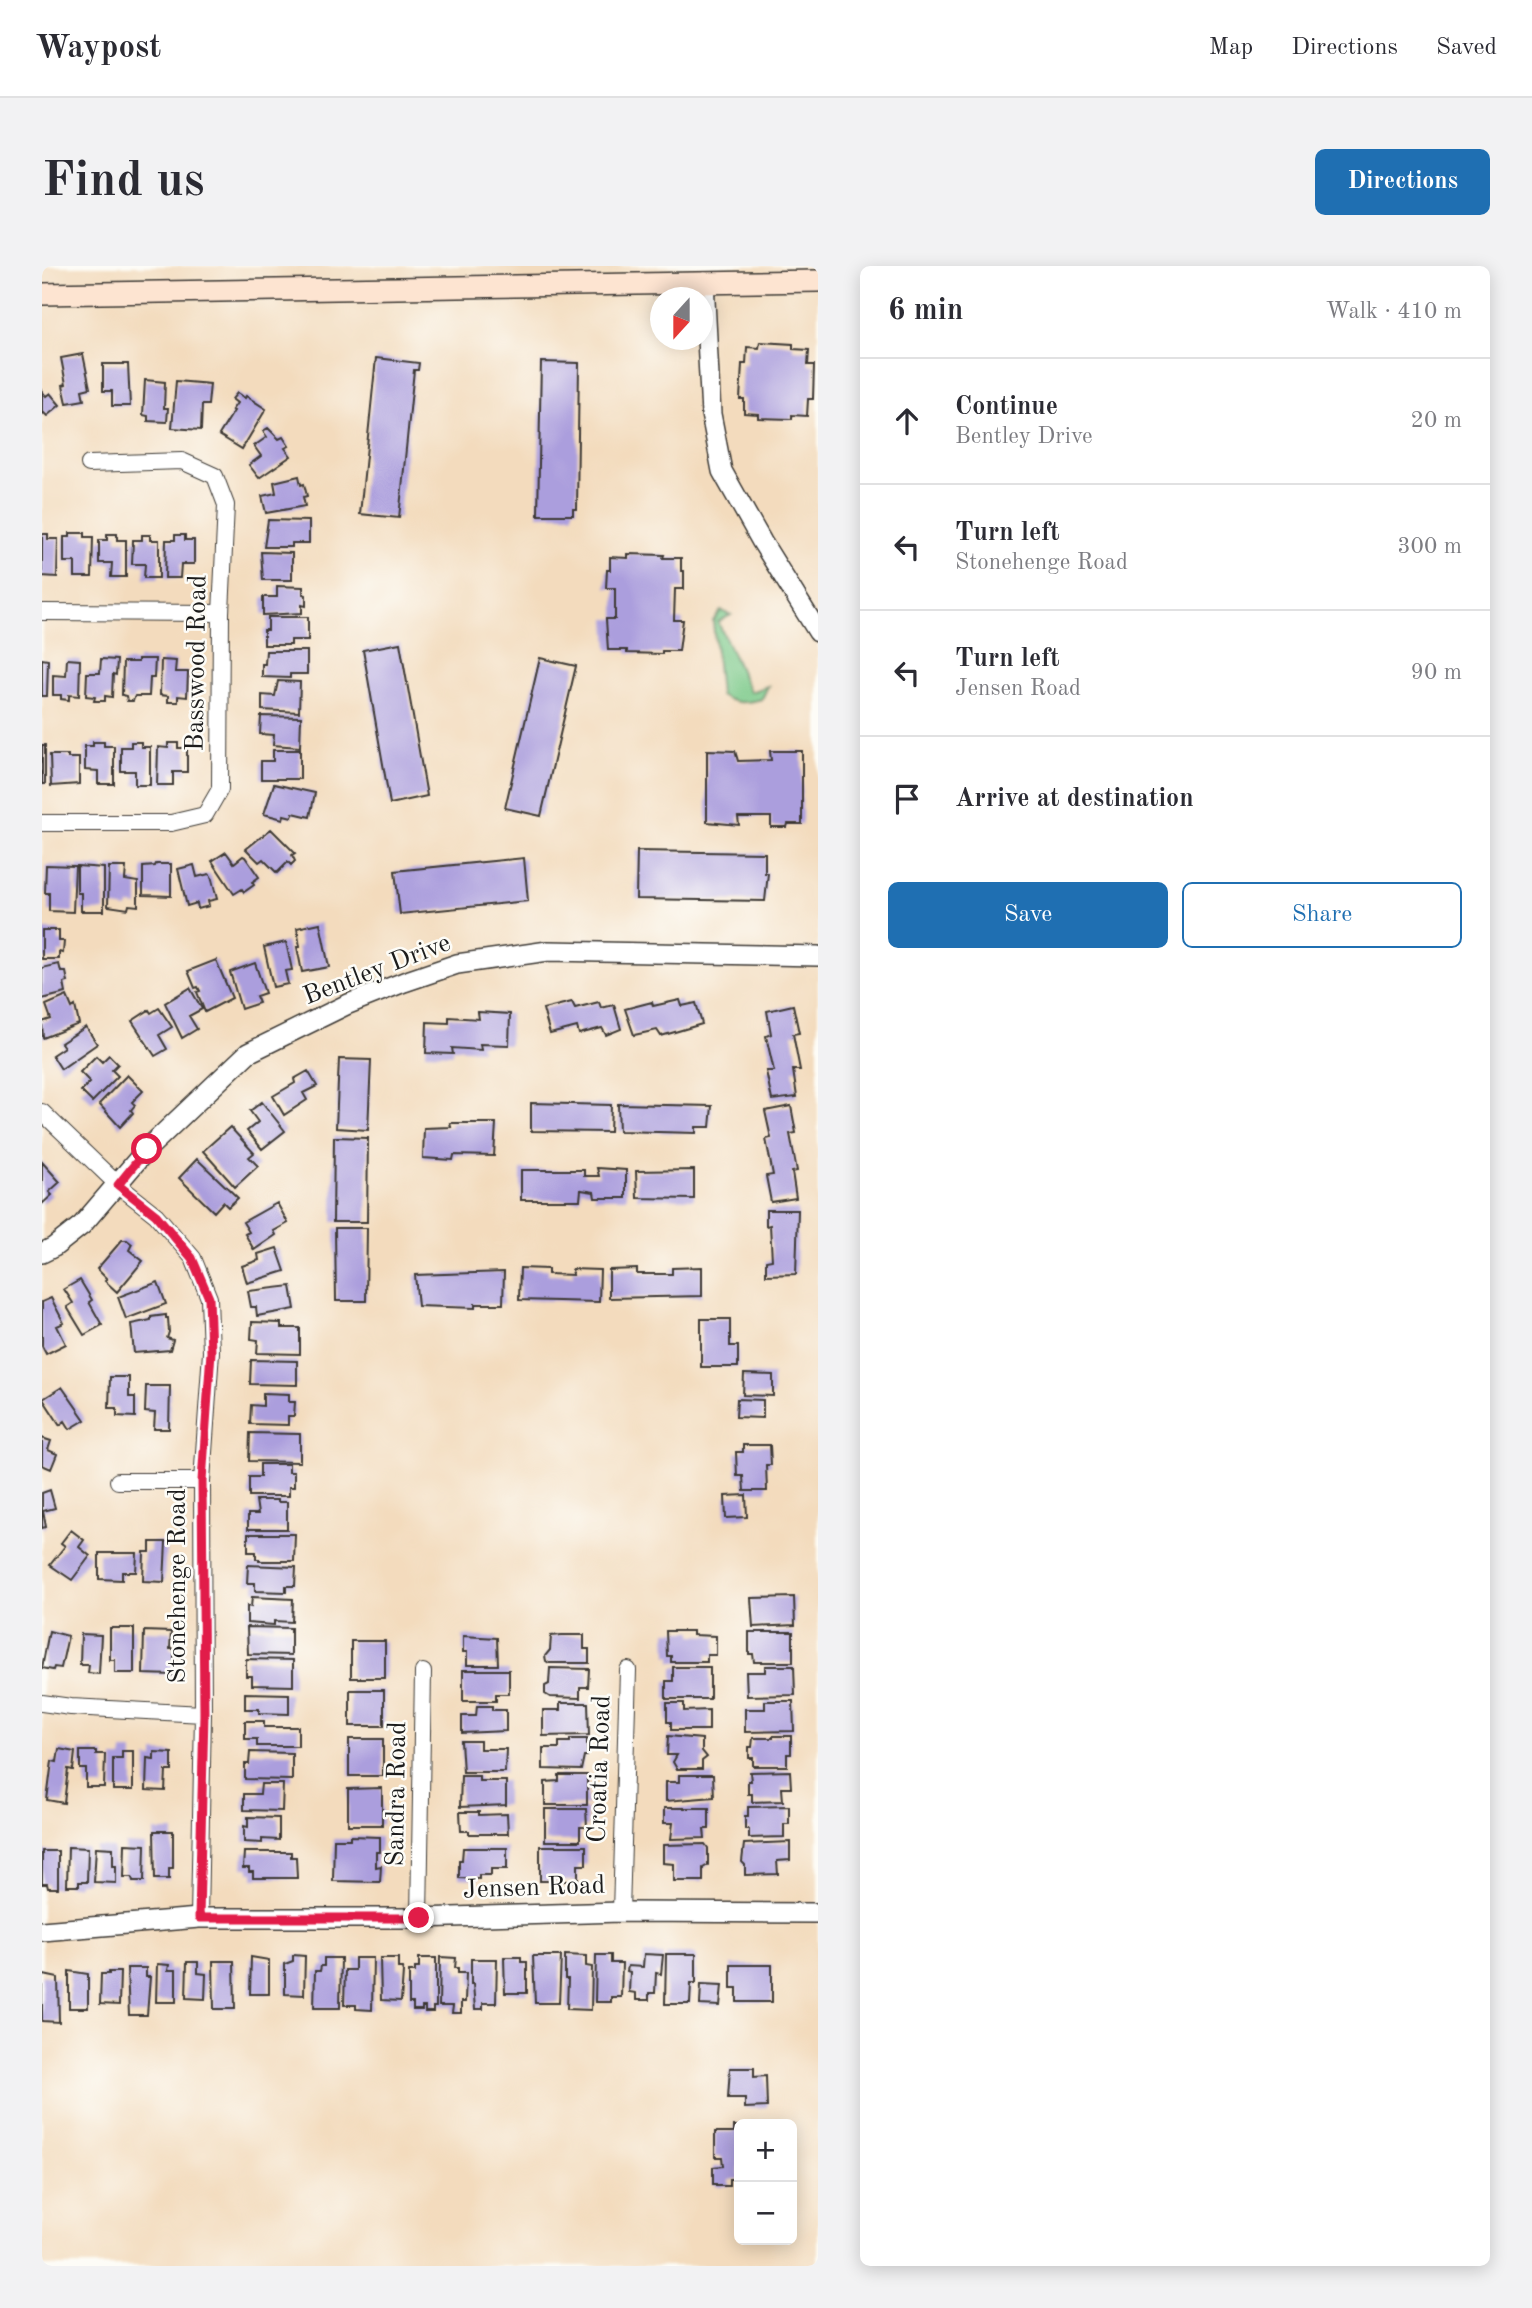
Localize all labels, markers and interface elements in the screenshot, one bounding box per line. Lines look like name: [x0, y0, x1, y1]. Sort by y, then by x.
text: Waypost: [35, 32, 161, 65]
text: Map: [1209, 36, 1253, 60]
text: Directions: [1291, 36, 1398, 60]
text: Saved: [1436, 36, 1497, 60]
button: Directions: [1315, 149, 1490, 215]
text: Find us: [42, 158, 205, 207]
north arrow: [650, 287, 713, 350]
text: 6 min: [888, 296, 963, 326]
text: Walk · 410 m: [1326, 300, 1462, 323]
text: Continue: [955, 394, 1058, 420]
icon: ahead: [888, 402, 926, 440]
text: 20 m: [1411, 409, 1462, 432]
text: Bentley Drive: [955, 425, 1093, 448]
text: Turn left: [955, 520, 1060, 546]
icon: left: [888, 528, 926, 566]
text: 300 m: [1397, 535, 1462, 558]
text: Stonehenge Road: [955, 551, 1128, 574]
street label: Basswood Road: [182, 574, 212, 752]
text: Turn left: [955, 646, 1060, 672]
icon: left: [888, 654, 926, 692]
text: 90 m: [1411, 661, 1462, 684]
text: Jensen Road: [955, 677, 1081, 700]
icon: arrive: [888, 780, 926, 818]
text: Arrive at destination: [955, 786, 1194, 812]
button: Save: [888, 882, 1168, 948]
button: Share: [1182, 882, 1462, 948]
street label: Bentley Drive: [300, 930, 454, 1010]
route start: [131, 1133, 162, 1164]
street label: Stonehenge Road: [165, 1488, 191, 1684]
street label: Croatia Road: [584, 1695, 616, 1843]
street label: Sandra Road: [383, 1721, 411, 1867]
street label: Jensen Road: [462, 1873, 606, 1903]
route end: [403, 1902, 434, 1933]
map controls: [734, 2119, 797, 2245]
button: +: [734, 2119, 797, 2182]
button: −: [734, 2182, 797, 2245]

